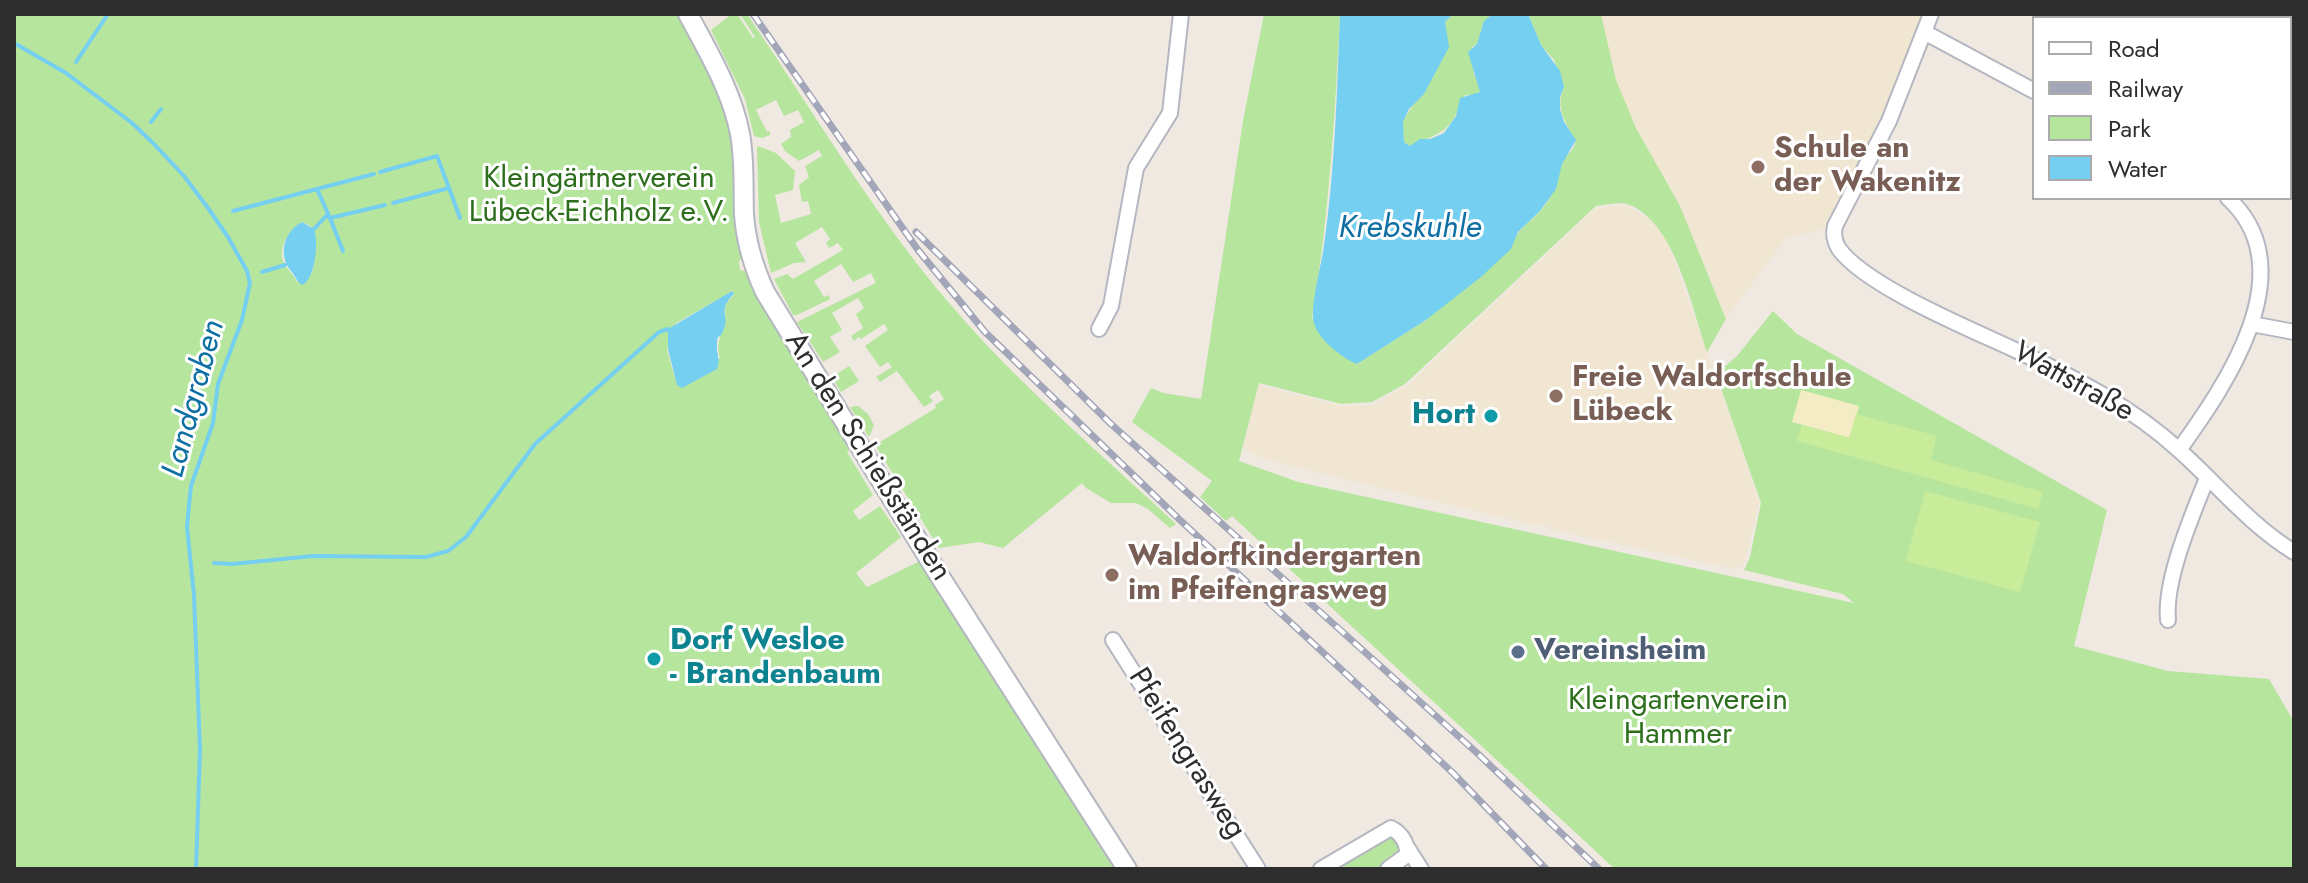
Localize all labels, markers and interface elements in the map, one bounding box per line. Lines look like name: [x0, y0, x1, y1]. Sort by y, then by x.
legend: [2032, 16, 2292, 200]
text: Road: [2108, 31, 2160, 66]
text: Railway: [2108, 71, 2183, 106]
text: Park: [2108, 111, 2151, 146]
place label: Schule an der Wakenitz: [1774, 132, 1961, 202]
text: Water: [2108, 151, 2167, 186]
marker: Schule an der Wakenitz: [1749, 158, 1767, 176]
park label: Kleingärtnerverein Lübeck-Eichholz e.V.: [469, 162, 729, 232]
water label: Krebskuhle: [1339, 210, 1481, 248]
water label: Landgraben: [156, 316, 234, 482]
street label: An den Schießständen: [776, 326, 958, 588]
street label: Wattstraße: [2007, 335, 2139, 431]
place label: Freie Waldorfschule Lübeck: [1572, 361, 1852, 432]
marker: Freie Waldorfschule Lübeck: [1547, 387, 1565, 405]
place label: Hort: [1412, 398, 1475, 434]
marker: Hort: [1482, 407, 1500, 425]
place label: Waldorfkindergarten im Pfeifengrasweg: [1128, 540, 1421, 610]
marker: Waldorfkindergarten im Pfeifengrasweg: [1103, 566, 1121, 584]
place label: Dorf Wesloe - Brandenbaum: [670, 624, 881, 694]
place label: Vereinsheim: [1534, 634, 1706, 670]
marker: Vereinsheim: [1509, 643, 1527, 661]
marker: Dorf Wesloe - Brandenbaum: [645, 650, 663, 668]
street label: Pfeifengrasweg: [1119, 662, 1253, 846]
park label: Kleingartenverein Hammer: [1568, 684, 1788, 754]

